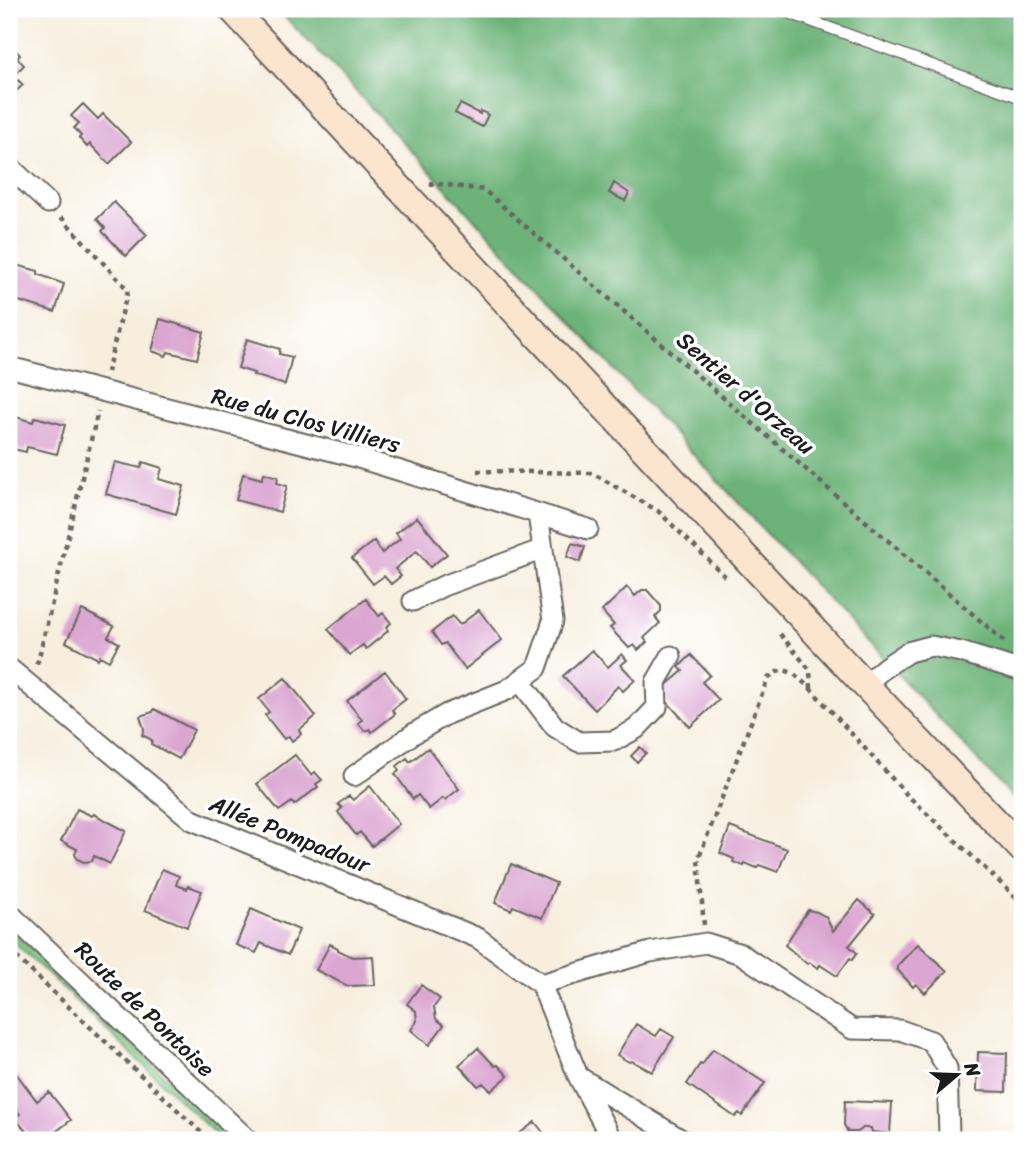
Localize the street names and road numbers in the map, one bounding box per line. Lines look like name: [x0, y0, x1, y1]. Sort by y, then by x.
street label: Sentier d'Orzeau: [667, 321, 825, 466]
street label: Rue du Clos Villiers: [207, 376, 405, 465]
street label: Allée Pompadour: [202, 783, 378, 886]
street label: Route de Pontoise: [64, 931, 225, 1088]

